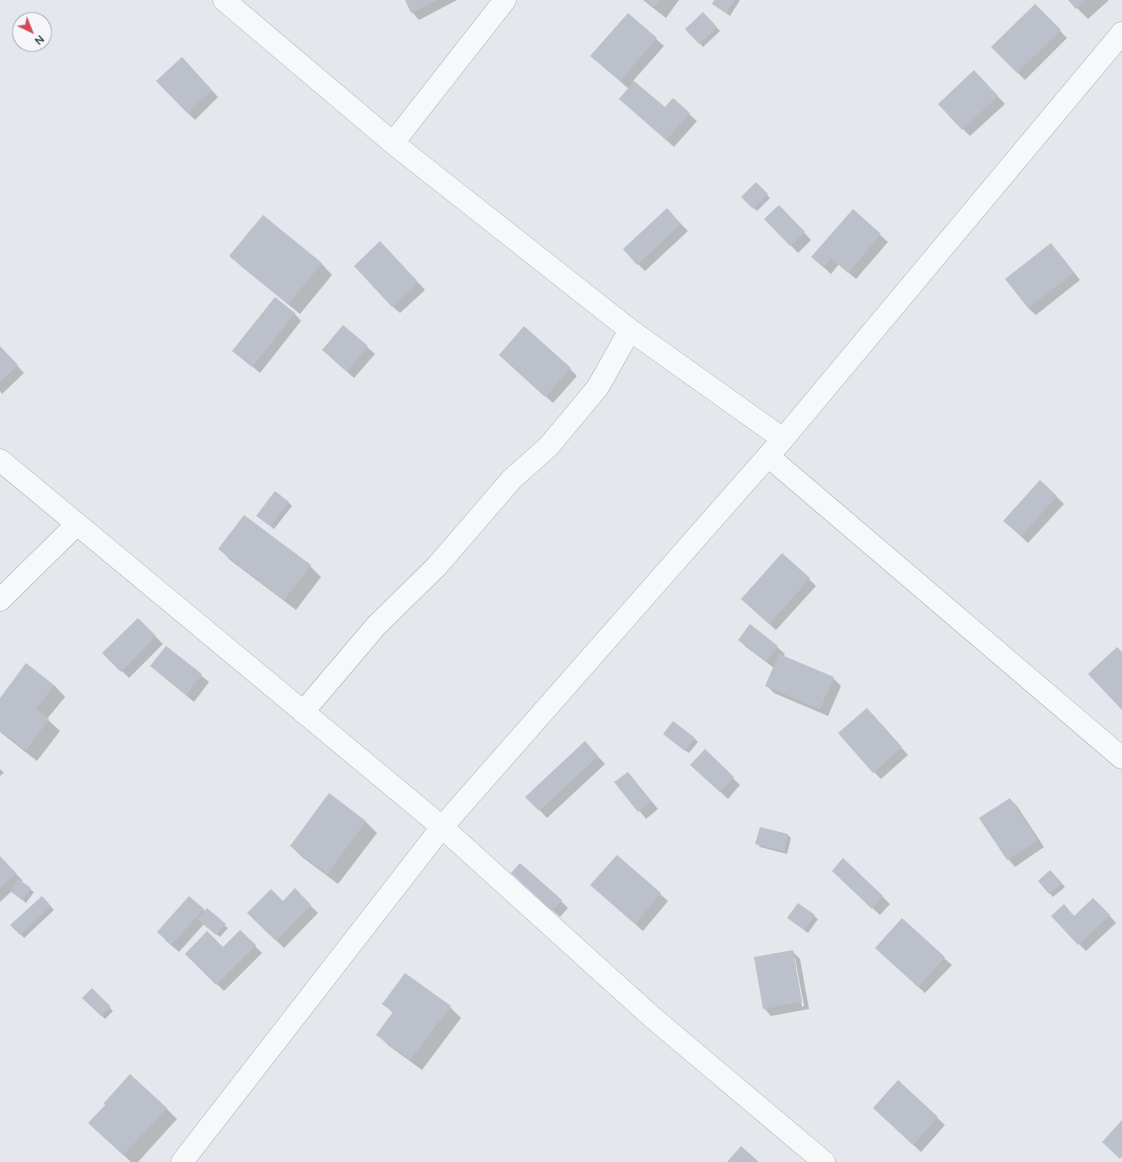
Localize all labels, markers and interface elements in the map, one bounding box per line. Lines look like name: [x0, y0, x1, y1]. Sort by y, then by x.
north arrow: [12, 12, 52, 52]
text: N: [32, 32, 47, 48]

